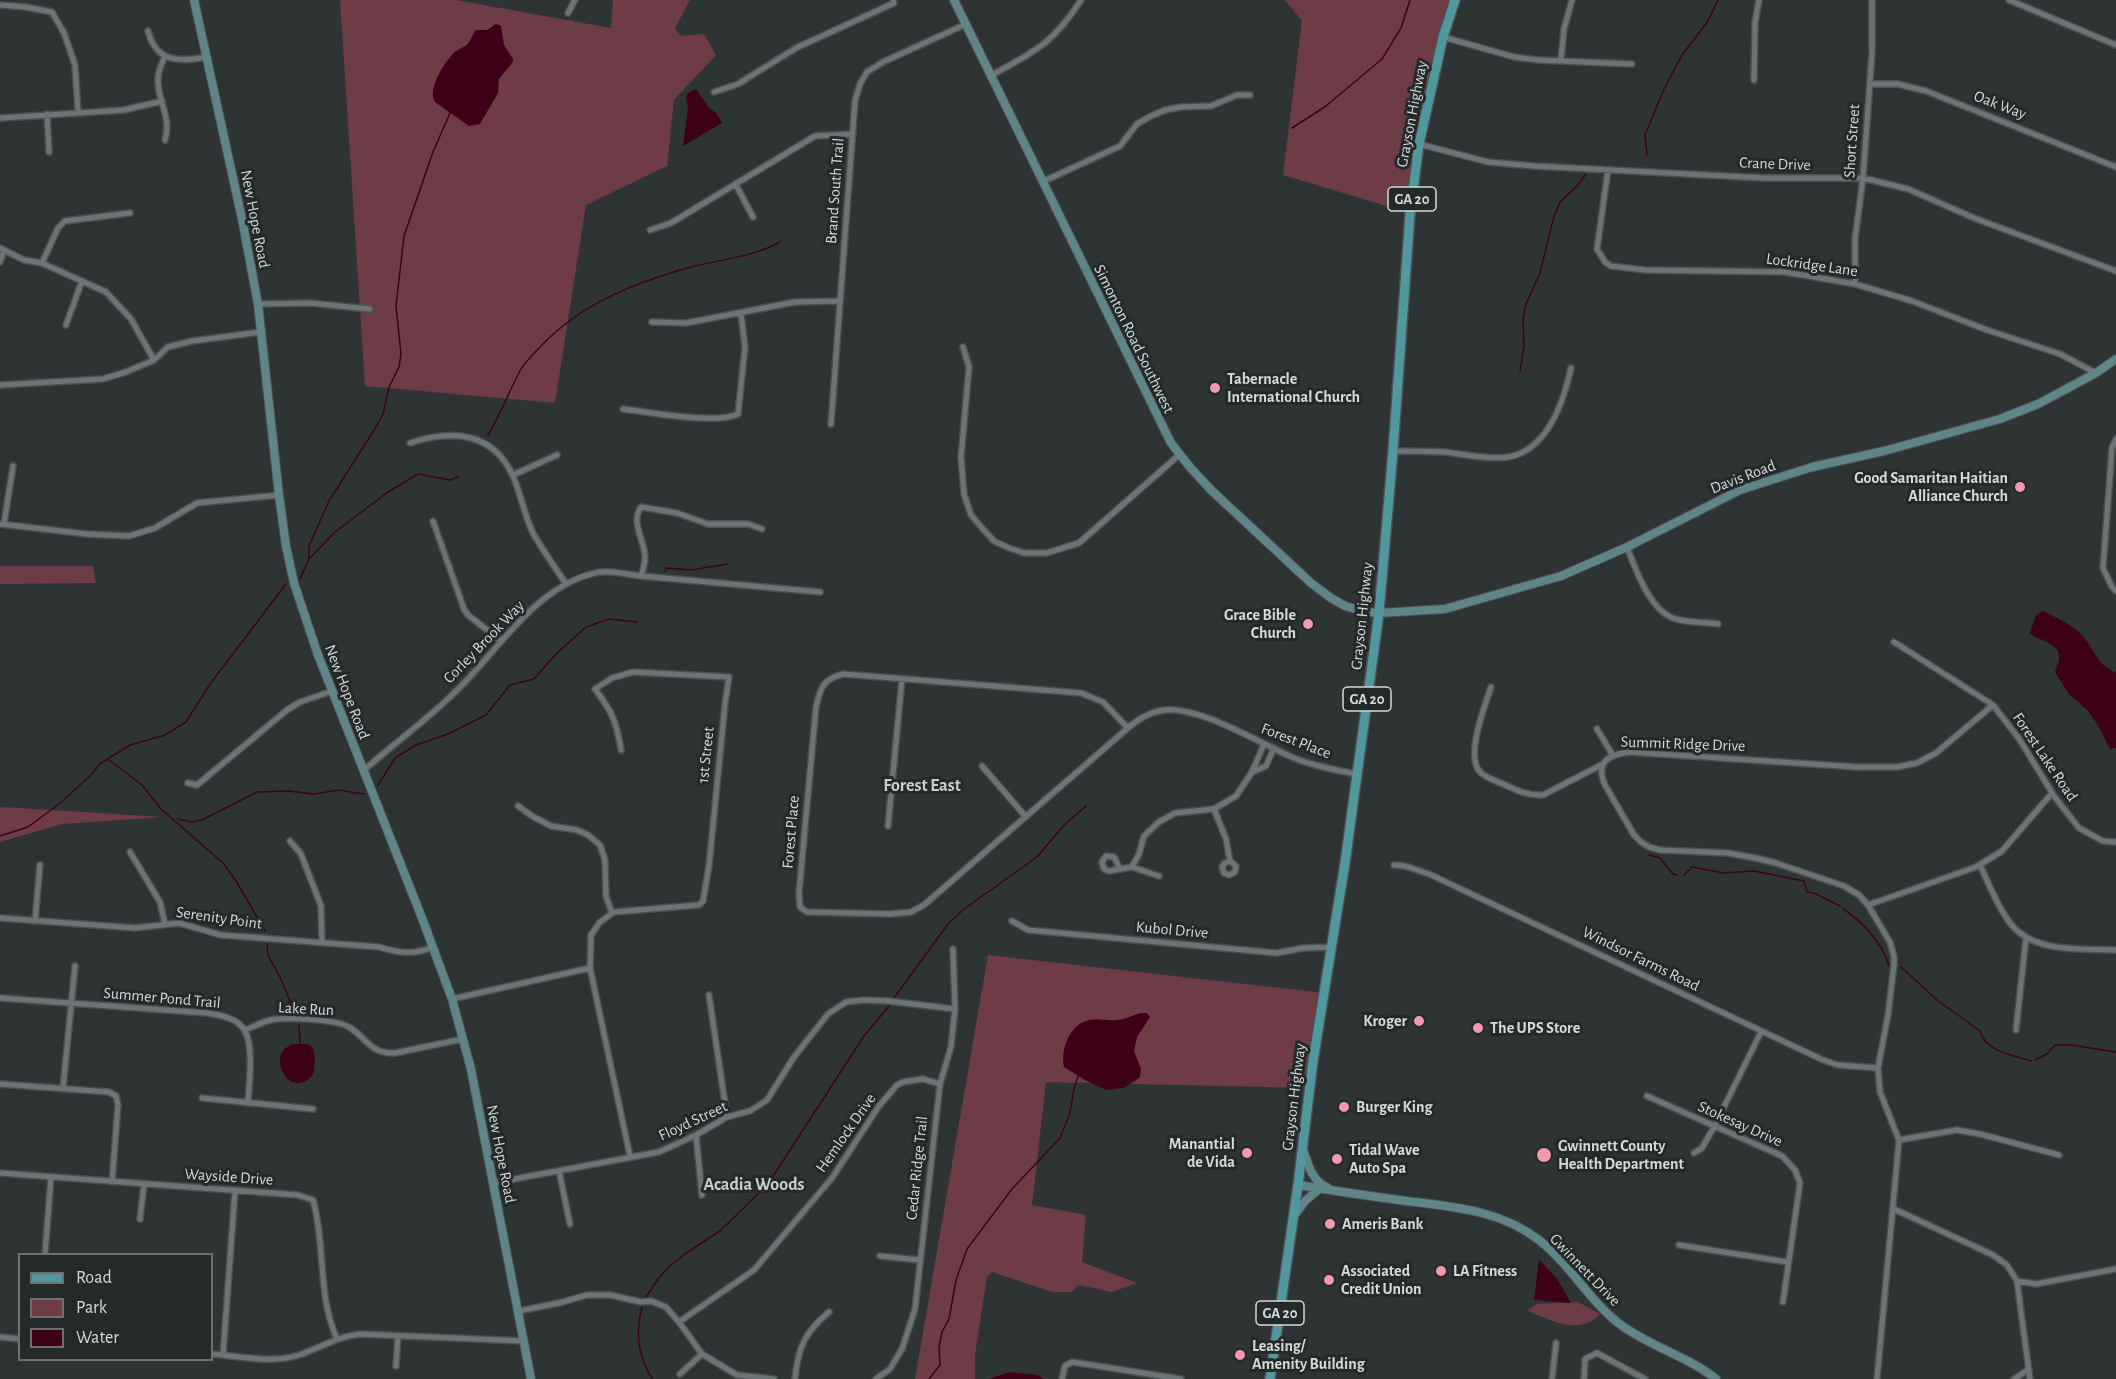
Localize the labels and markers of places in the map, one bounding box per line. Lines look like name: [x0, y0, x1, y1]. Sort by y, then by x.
place label: Tabernacle International Church: [1227, 369, 1360, 407]
marker: Tabernacle International Church: [1208, 381, 1222, 395]
place label: Good Samaritan Haitian Alliance Church: [1854, 468, 2008, 506]
marker: Good Samaritan Haitian Alliance Church: [2013, 480, 2027, 494]
place label: Grace Bible Church: [1224, 605, 1296, 643]
marker: Grace Bible Church: [1301, 617, 1315, 631]
place label: Kroger: [1363, 1011, 1407, 1031]
marker: Kroger: [1412, 1014, 1426, 1028]
place label: The UPS Store: [1490, 1018, 1580, 1038]
marker: The UPS Store: [1471, 1021, 1485, 1035]
place label: Burger King: [1356, 1097, 1432, 1117]
marker: Burger King: [1337, 1100, 1351, 1114]
place label: Manantial de Vida: [1169, 1134, 1235, 1172]
place label: Gwinnett County Health Department: [1558, 1136, 1684, 1174]
place label: Tidal Wave Auto Spa: [1349, 1140, 1420, 1178]
marker: Manantial de Vida: [1240, 1146, 1254, 1160]
marker: Gwinnett County Health Department: [1535, 1146, 1553, 1164]
marker: Tidal Wave Auto Spa: [1330, 1152, 1344, 1166]
place label: Ameris Bank: [1342, 1214, 1424, 1234]
marker: Ameris Bank: [1323, 1217, 1337, 1231]
place label: Associated Credit Union: [1341, 1261, 1421, 1299]
place label: LA Fitness: [1453, 1261, 1517, 1281]
marker: LA Fitness: [1434, 1264, 1448, 1278]
marker: Associated Credit Union: [1322, 1273, 1336, 1287]
place label: Leasing/ Amenity Building: [1252, 1336, 1365, 1374]
marker: Leasing/ Amenity Building: [1233, 1348, 1247, 1362]

